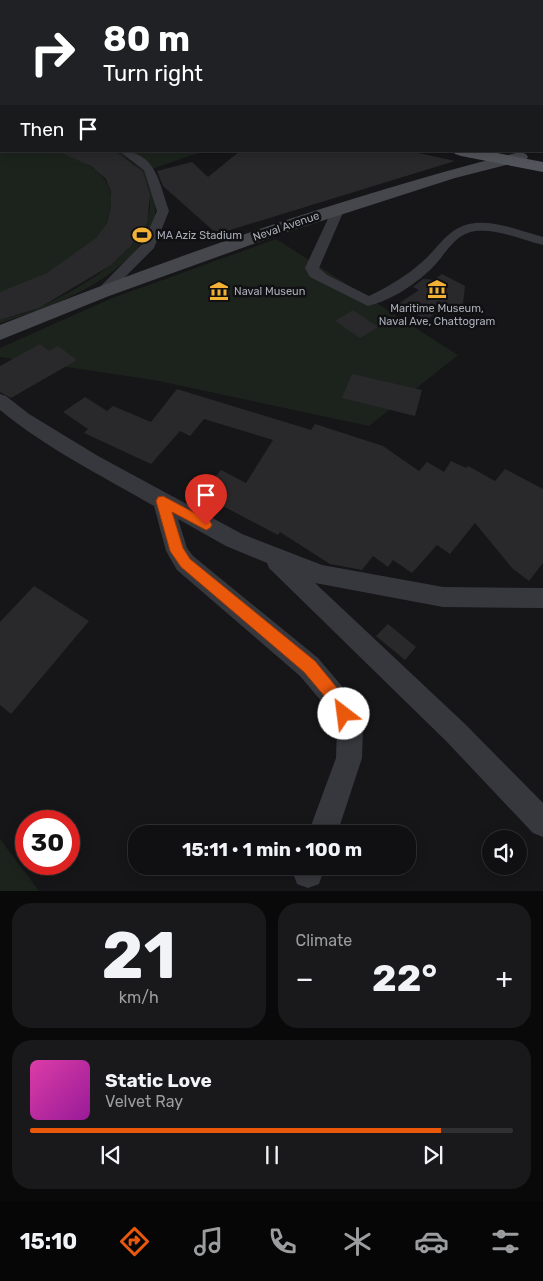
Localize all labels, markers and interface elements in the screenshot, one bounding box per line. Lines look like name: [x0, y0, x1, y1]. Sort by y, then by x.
text: 80 m: [103, 18, 190, 60]
icon: right: [20, 20, 85, 85]
text: Turn right: [103, 60, 203, 87]
icon: arrive: [74, 115, 102, 143]
text: Then: [20, 118, 64, 141]
street label: Neval Avenue: [251, 209, 321, 244]
sports icon: MA Aziz Stadium: [131, 224, 153, 246]
place label: MA Aziz Stadium: [157, 229, 242, 242]
museum icon: Maritime Museum, Naval Ave, Chattogram: [426, 278, 448, 300]
museum icon: Naval Museun: [208, 280, 230, 302]
place label: Naval Museun: [234, 285, 305, 298]
place label: Maritime Museum, Naval Ave, Chattogram: [379, 302, 496, 328]
pin: [185, 474, 227, 525]
icon: arrive: [192, 481, 220, 509]
position arrow: [317, 687, 369, 739]
speed limit sign: 30: [15, 810, 80, 875]
map controls: [482, 830, 527, 875]
button: sound: [482, 830, 527, 875]
text: 15:11 · 1 min · 100 m: [182, 838, 362, 861]
text: 21: [101, 917, 176, 994]
text: Climate: [296, 931, 352, 950]
text: 22°: [372, 955, 437, 1001]
text: −: [296, 962, 314, 995]
text: +: [496, 962, 513, 995]
text: km/h: [119, 988, 159, 1007]
text: Static Love: [105, 1069, 212, 1092]
text: Velvet Ray: [105, 1092, 183, 1111]
icon: previous: [97, 1141, 125, 1169]
icon: pause: [258, 1141, 286, 1169]
icon: next: [419, 1141, 447, 1169]
icon: directions: [117, 1224, 152, 1259]
icon: music: [191, 1224, 226, 1259]
icon: phone: [265, 1224, 300, 1259]
icon: climate: [340, 1224, 375, 1259]
icon: car: [414, 1224, 449, 1259]
icon: filters: [488, 1224, 523, 1259]
text: 15:10: [20, 1228, 77, 1255]

